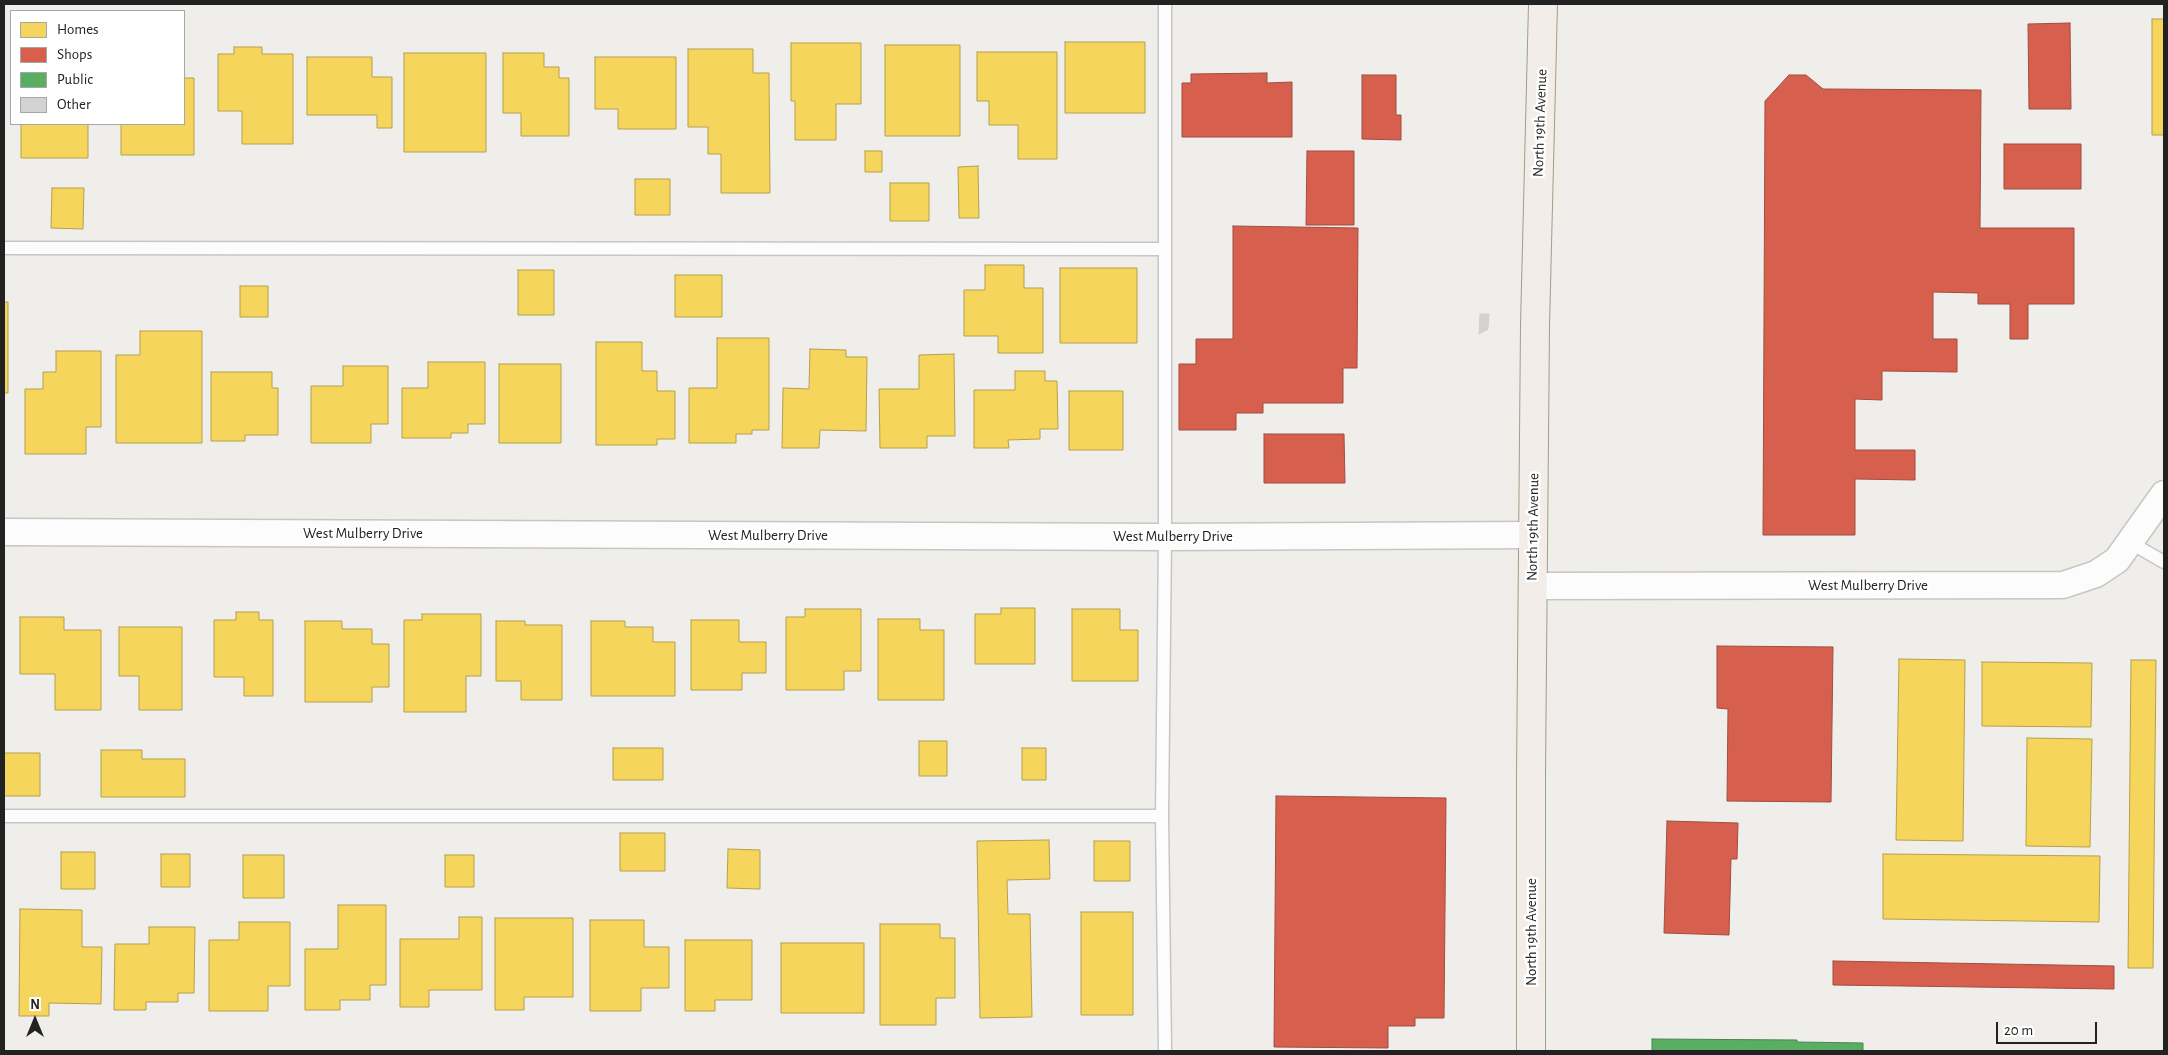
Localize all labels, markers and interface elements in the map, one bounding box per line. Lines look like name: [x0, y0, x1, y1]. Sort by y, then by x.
legend: [10, 10, 185, 125]
text: Homes: [57, 22, 99, 37]
text: Shops: [57, 47, 92, 62]
street label: North 19th Avenue: [1529, 69, 1551, 177]
text: Public: [57, 72, 93, 87]
text: Other: [57, 97, 91, 112]
street label: North 19th Avenue: [1523, 473, 1543, 581]
street label: West Mulberry Drive: [303, 524, 423, 542]
street label: West Mulberry Drive: [708, 526, 828, 544]
street label: West Mulberry Drive: [1113, 527, 1233, 545]
street label: West Mulberry Drive: [1808, 576, 1928, 594]
street label: North 19th Avenue: [1522, 878, 1540, 986]
north arrow: [10, 995, 60, 1045]
text: N: [30, 998, 40, 1012]
scale bar: [1998, 1012, 2099, 1044]
text: 20 m: [2004, 1023, 2033, 1038]

